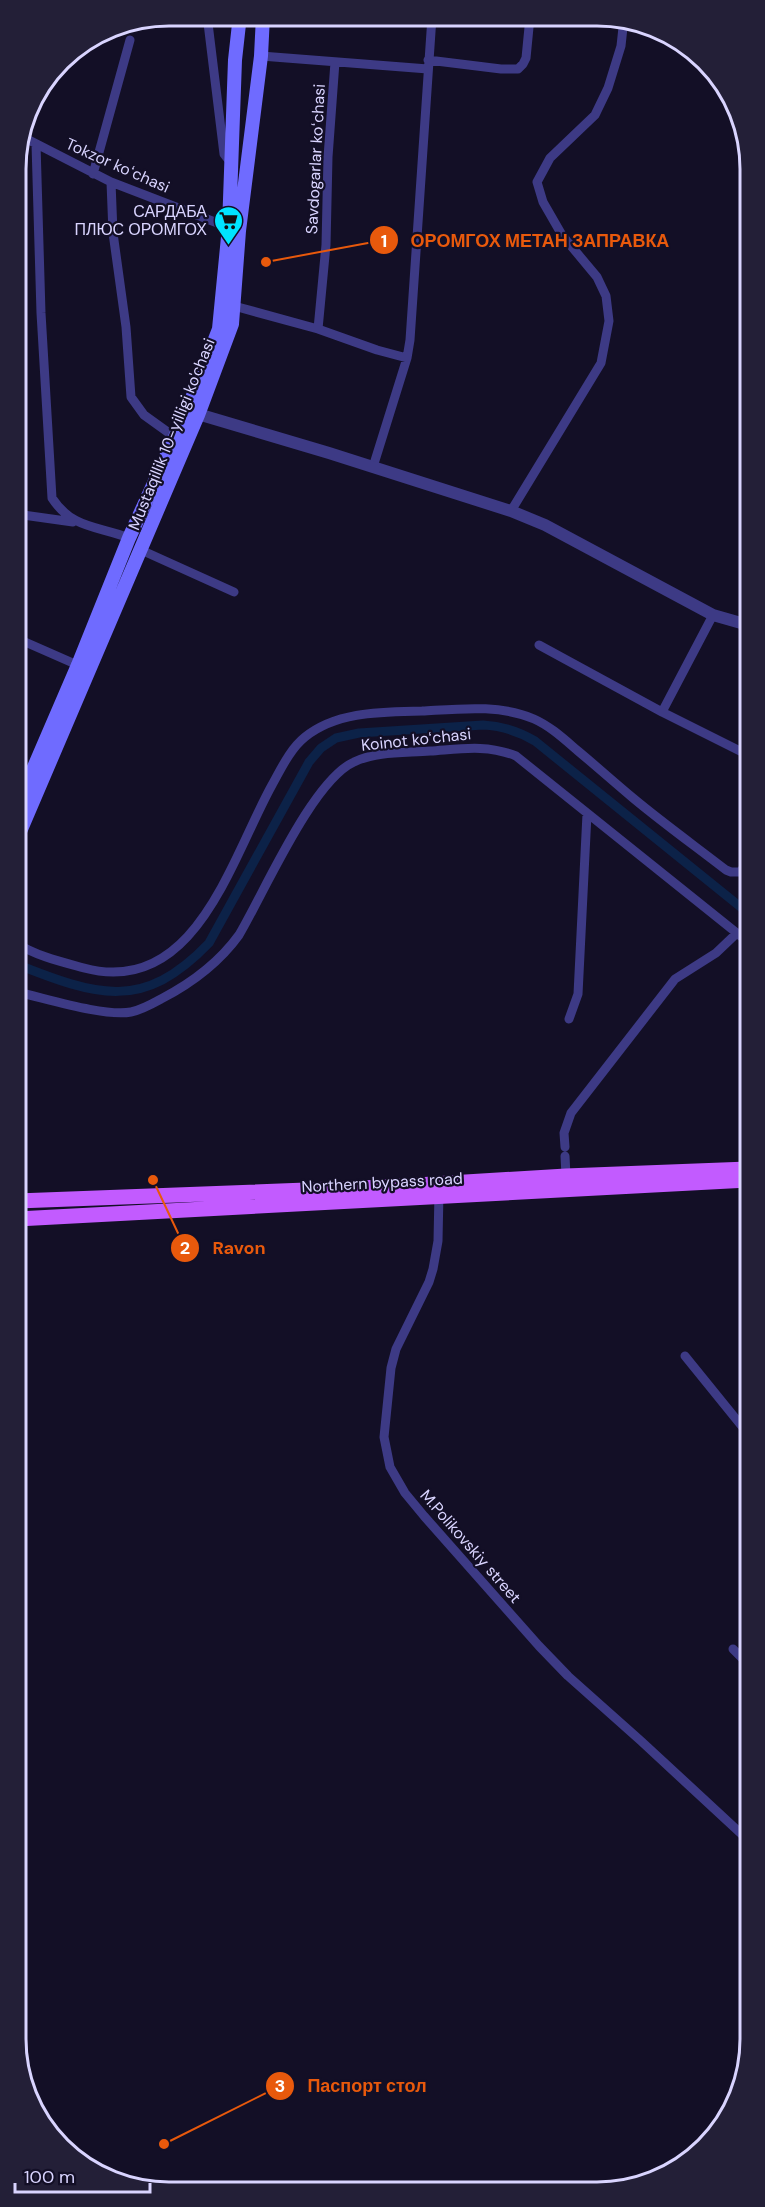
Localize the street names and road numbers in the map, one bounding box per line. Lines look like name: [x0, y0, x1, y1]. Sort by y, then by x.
street label: Savdogarlar koʻchasi: [301, 83, 330, 235]
street label: Tokzor koʻchasi: [63, 133, 173, 198]
street label: Mustaqillik 10-yilligi ko'chasi: [123, 335, 220, 533]
street label: Koinot koʻchasi: [360, 723, 472, 756]
street label: Northern bypass road: [301, 1168, 463, 1197]
street label: M.Polikovskiy street: [416, 1485, 526, 1607]

